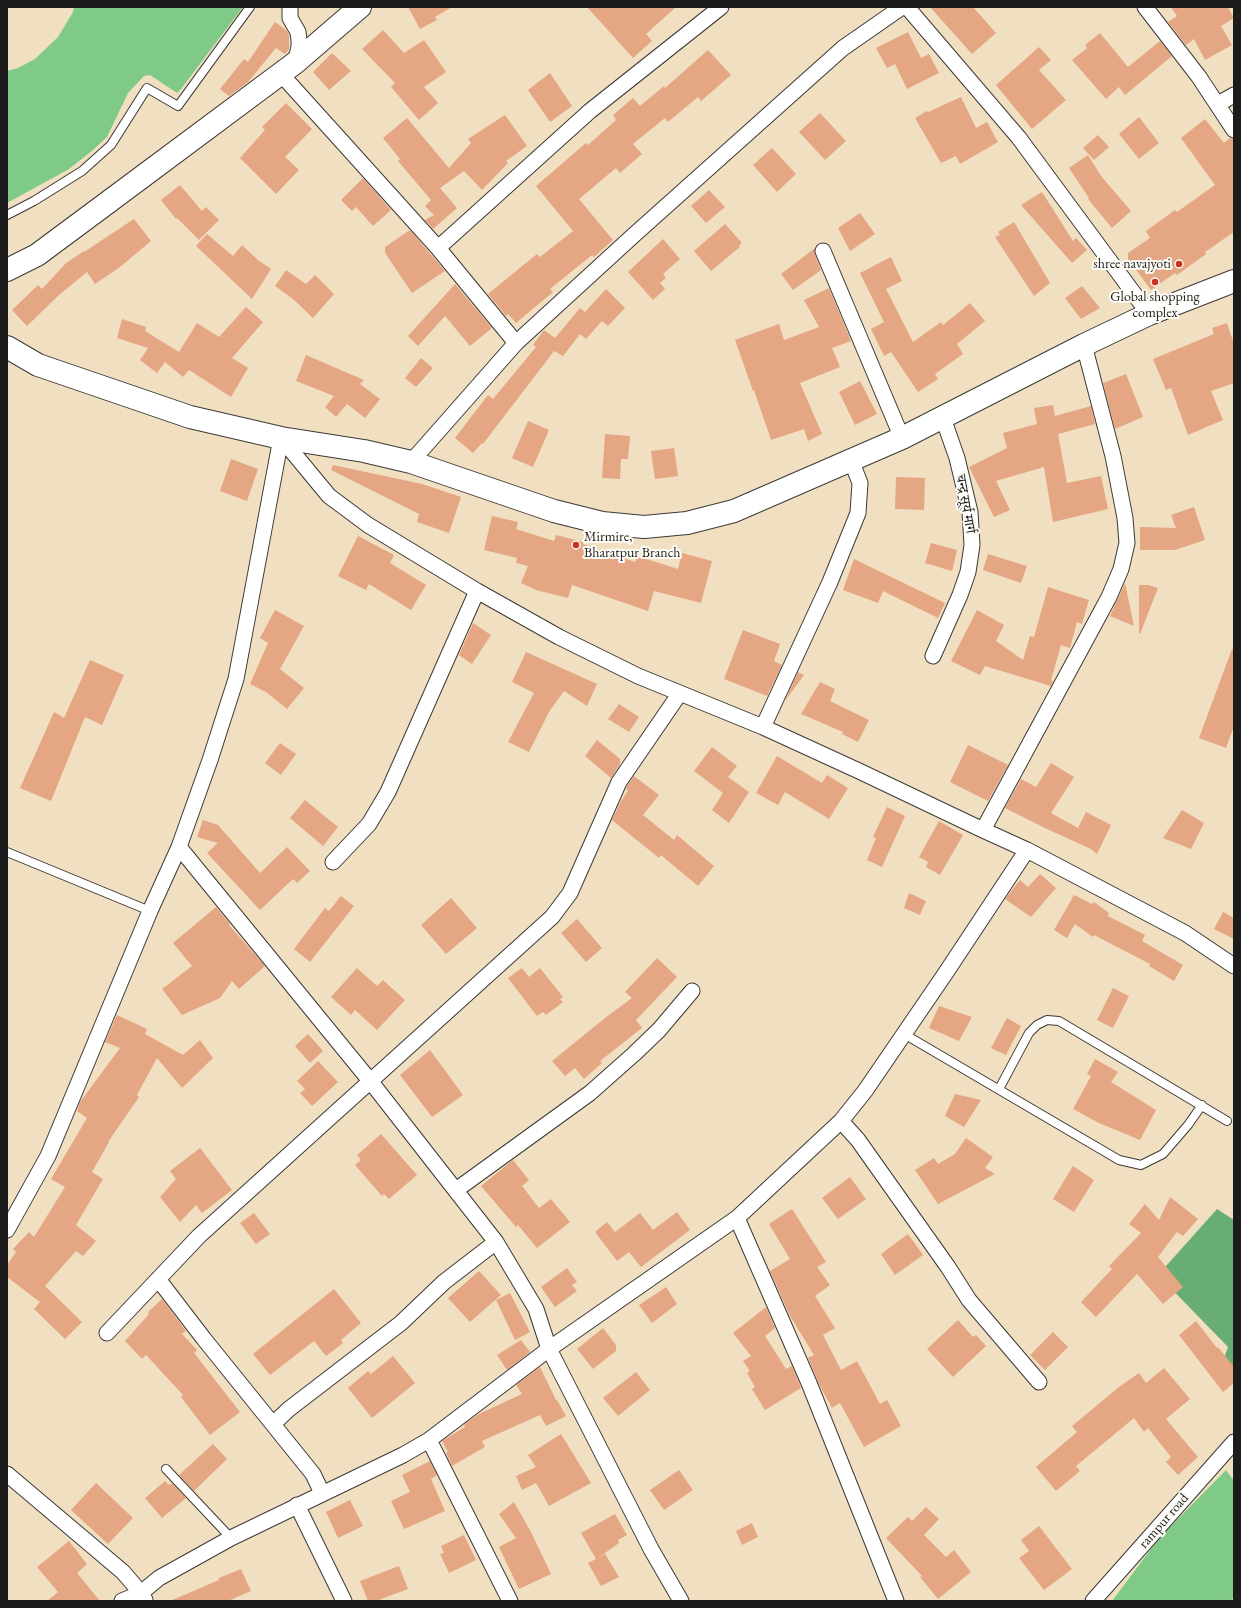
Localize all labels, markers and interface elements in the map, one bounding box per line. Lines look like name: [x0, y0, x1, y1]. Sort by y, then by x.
place label: shree navajyoti: [1093, 256, 1171, 272]
marker: shree navajyoti: [1174, 259, 1184, 269]
marker: Global shopping complex: [1150, 277, 1160, 287]
place label: Global shopping complex: [1110, 289, 1200, 322]
street label: चन्द्र सूर्य मार्ग: [952, 473, 978, 535]
place label: Mirmire, Bharatpur Branch: [584, 529, 681, 562]
marker: Mirmire, Bharatpur Branch: [571, 540, 581, 550]
street label: rampur road: [1136, 1490, 1192, 1552]

